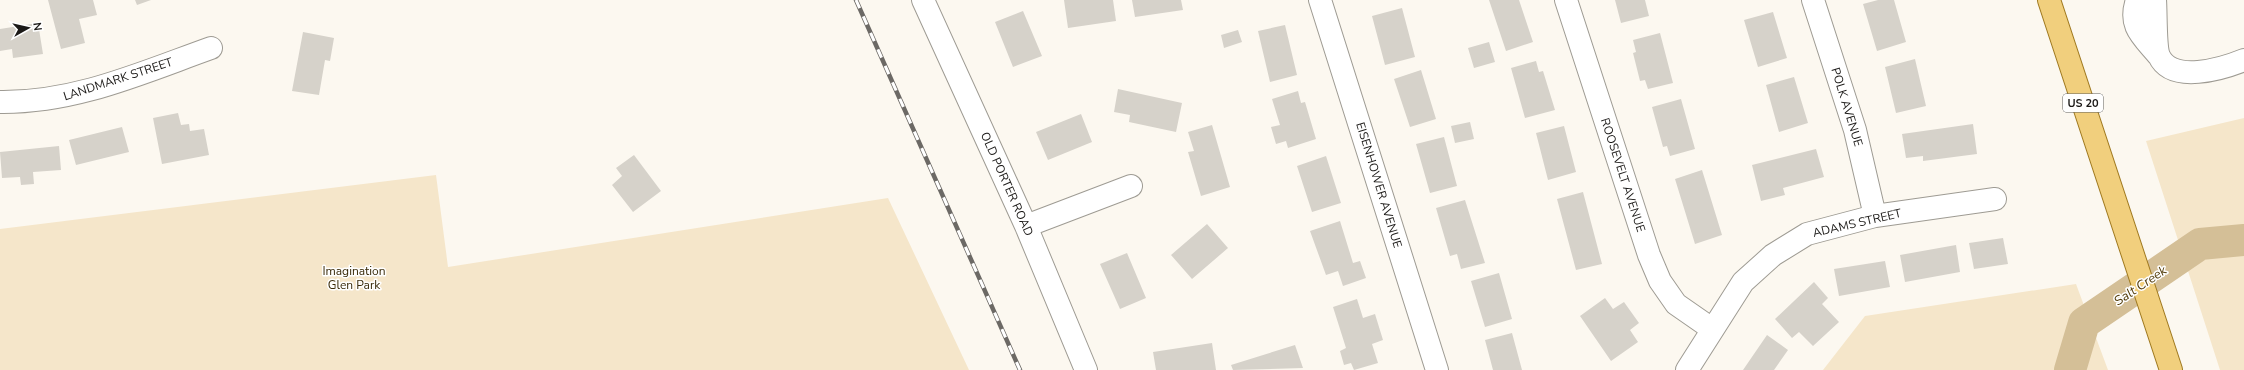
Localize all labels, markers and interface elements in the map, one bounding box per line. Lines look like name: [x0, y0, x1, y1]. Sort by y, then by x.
north arrow: [8, 8, 48, 48]
text: N: [29, 22, 45, 32]
street label: LANDMARK STREET: [61, 54, 175, 104]
street label: POLK AVENUE: [1827, 66, 1867, 148]
road number: US 20: [2063, 94, 2103, 112]
street label: ROOSEVELT AVENUE: [1597, 116, 1649, 234]
street label: EISENHOWER AVENUE: [1352, 120, 1406, 250]
street label: OLD PORTER ROAD: [977, 129, 1037, 239]
street label: ADAMS STREET: [1811, 205, 1904, 241]
water label: Salt Creek: [2111, 261, 2171, 310]
park label: Imagination Glen Park: [322, 263, 386, 293]

